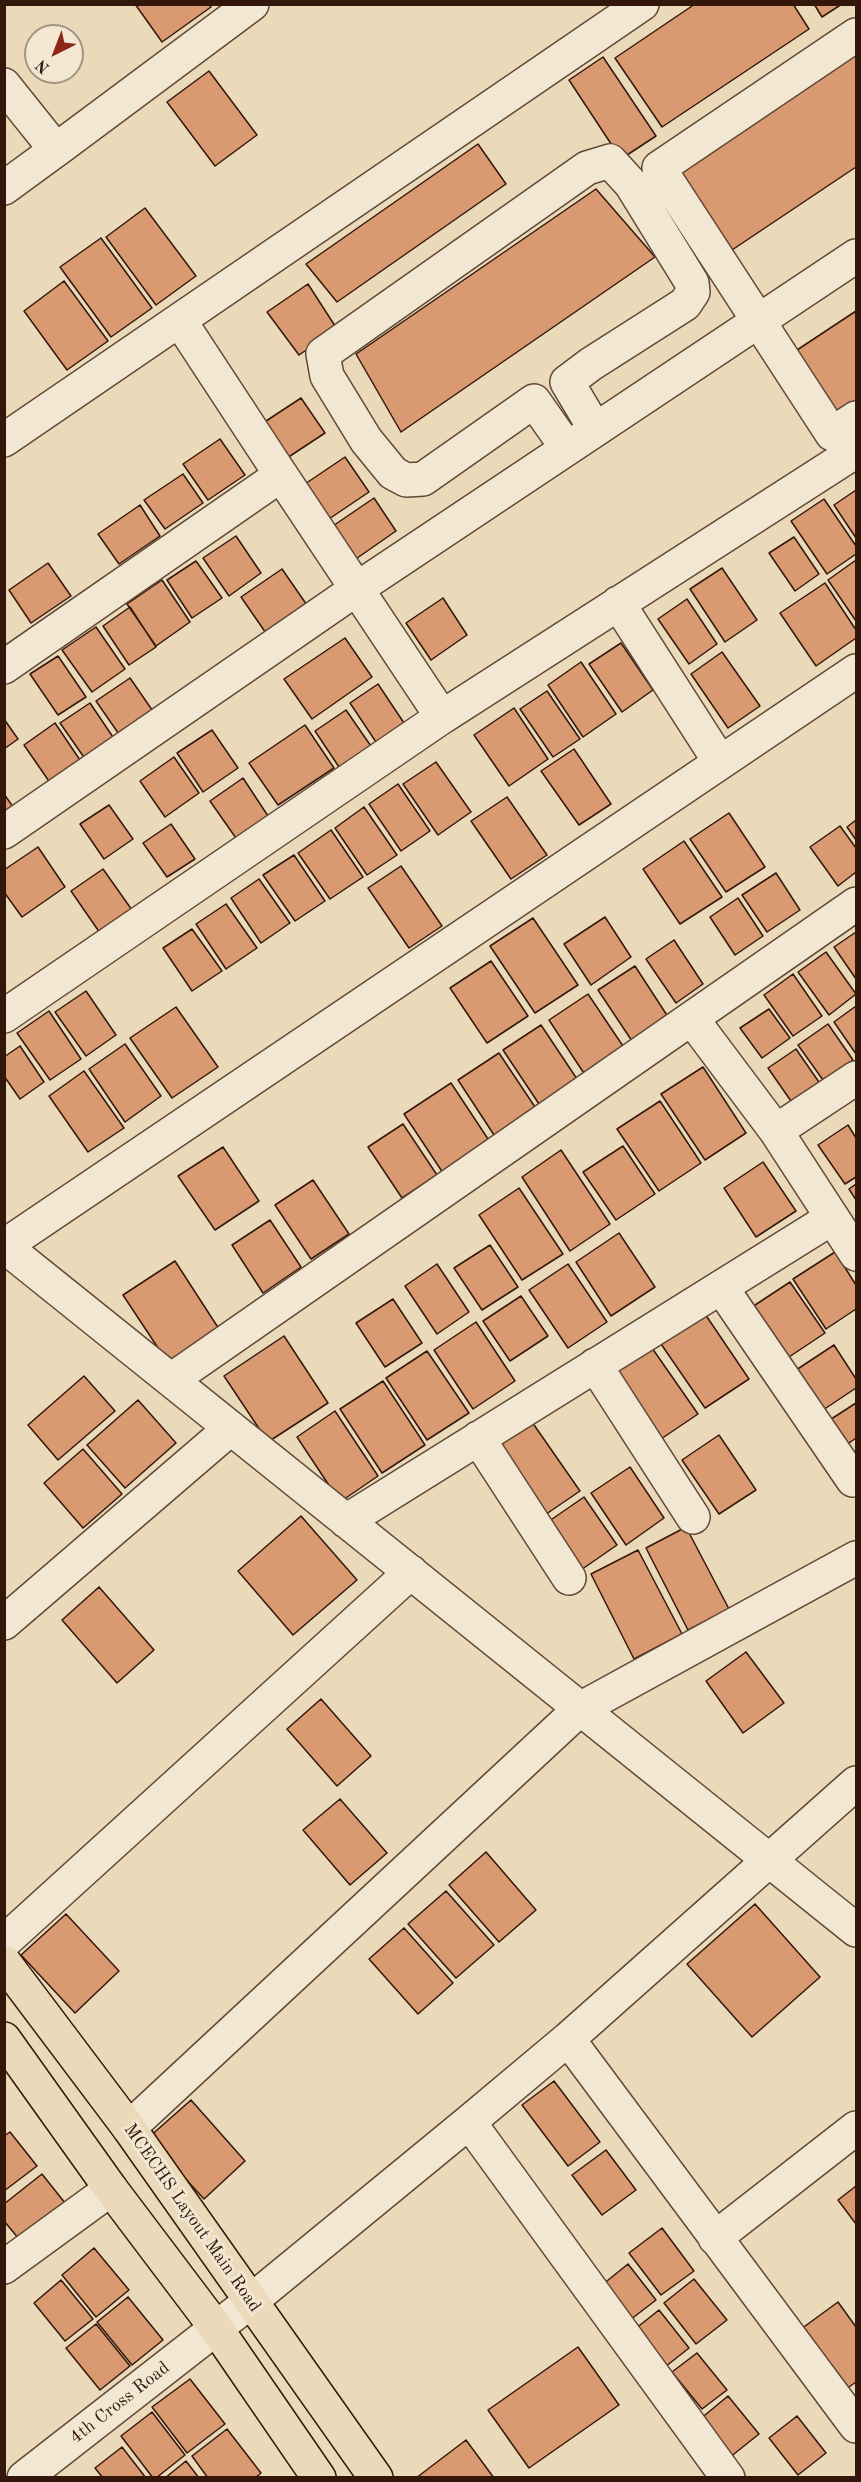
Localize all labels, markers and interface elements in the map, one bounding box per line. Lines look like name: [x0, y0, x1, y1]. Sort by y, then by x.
north arrow: [24, 24, 84, 84]
text: N: [33, 56, 53, 76]
street label: MCECHS Layout Main Road: [119, 2120, 265, 2316]
street label: 4th Cross Road: [66, 2357, 174, 2449]

